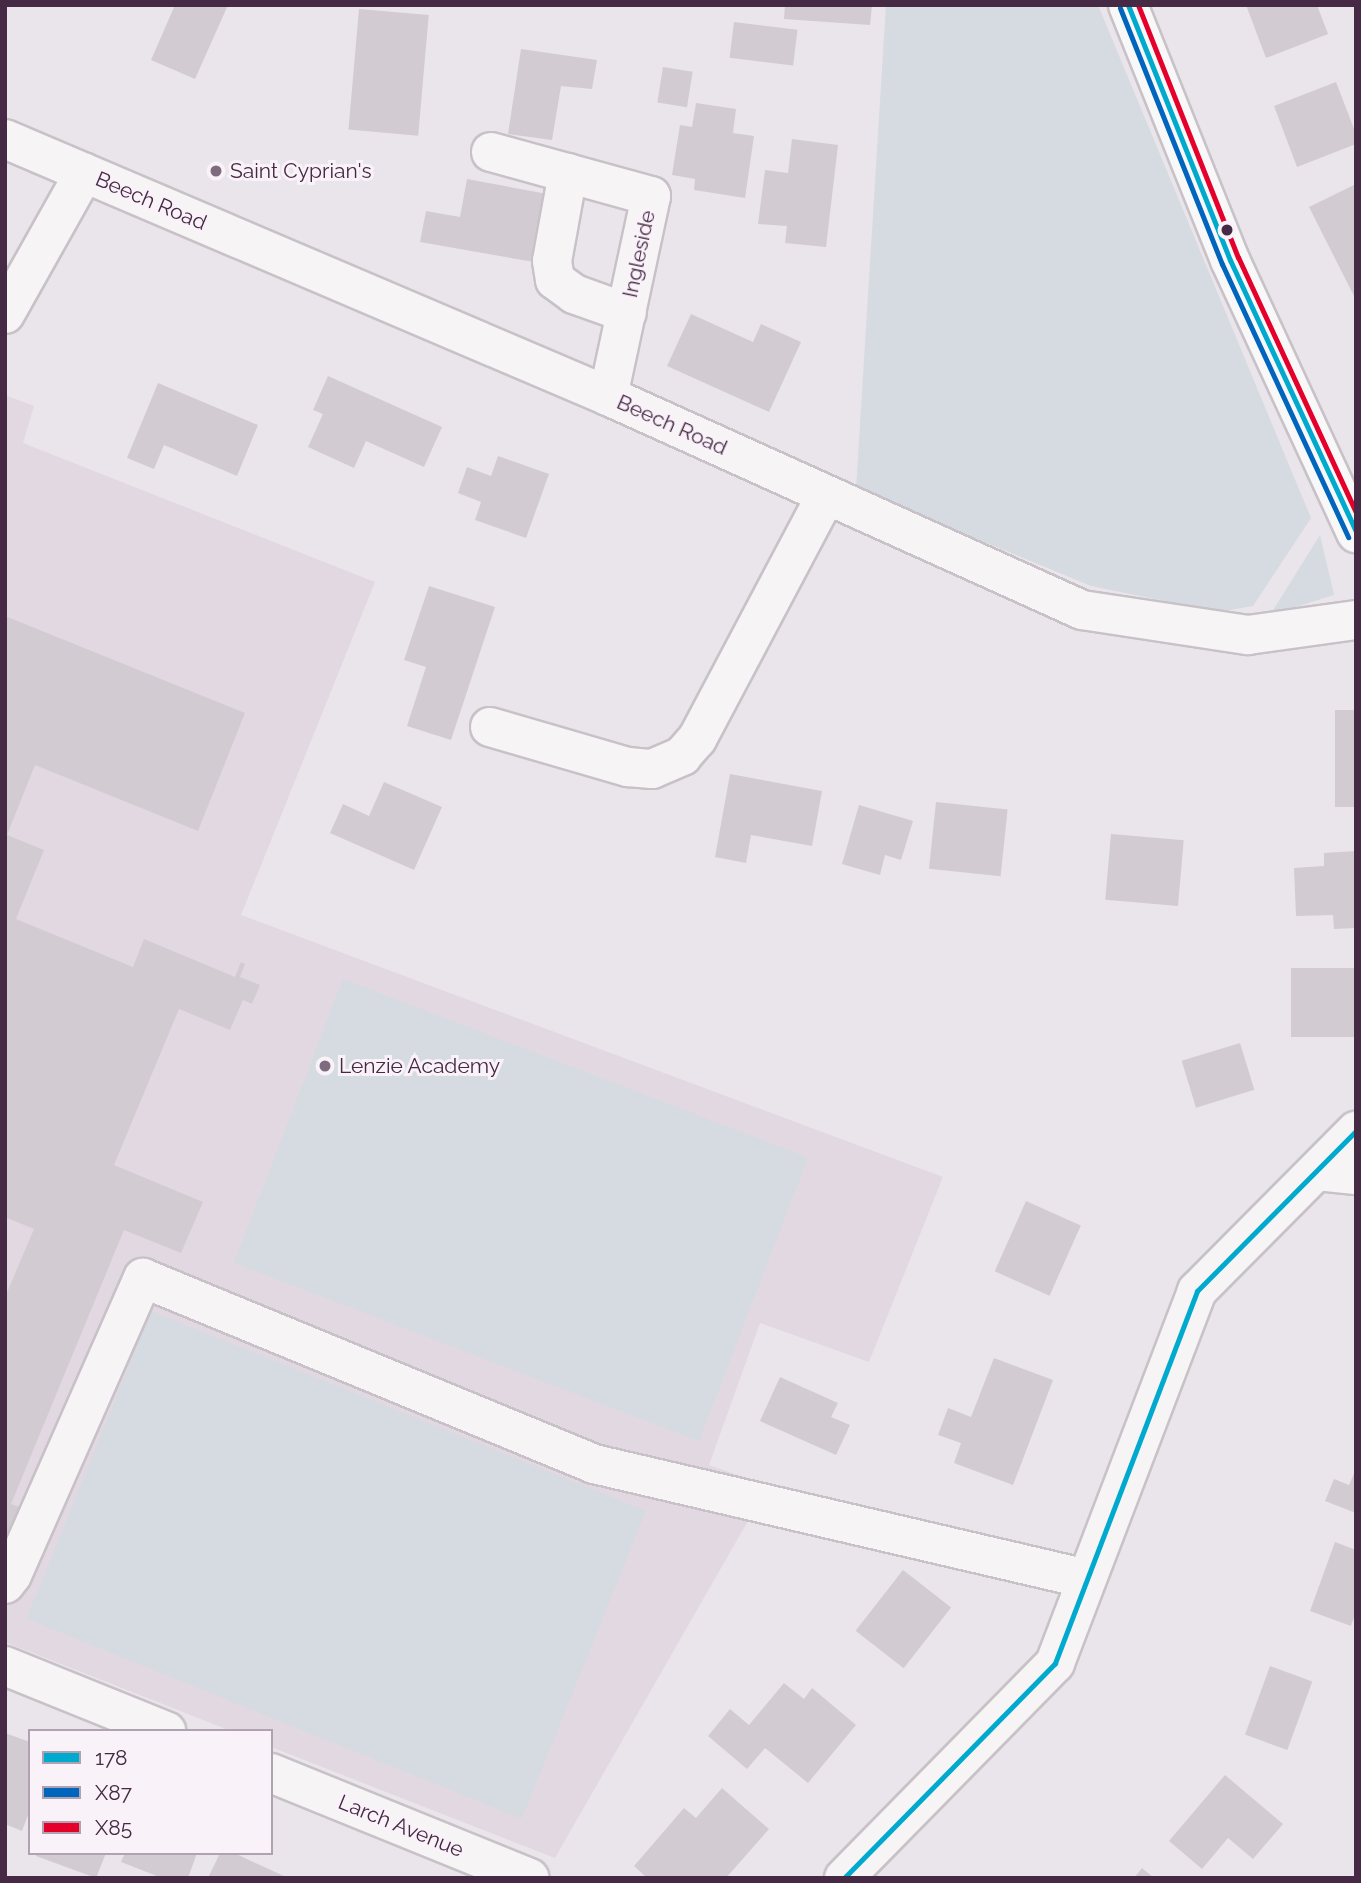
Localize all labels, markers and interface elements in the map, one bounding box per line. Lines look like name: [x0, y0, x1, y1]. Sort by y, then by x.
place label: Saint Cyprian's: [230, 158, 372, 184]
marker: Saint Cyprian's: [208, 163, 224, 179]
street label: Beech Road: [92, 166, 210, 236]
street label: Ingleside: [617, 208, 661, 300]
unlabelled marker: [1220, 223, 1234, 237]
street label: Beech Road: [613, 389, 731, 461]
place label: Lenzie Academy: [339, 1053, 501, 1079]
marker: Lenzie Academy: [317, 1058, 333, 1074]
legend: [28, 1729, 273, 1855]
text: 178: [95, 1745, 128, 1770]
text: X87: [95, 1780, 132, 1805]
street label: Larch Avenue: [334, 1789, 468, 1863]
text: X85: [95, 1815, 132, 1840]

